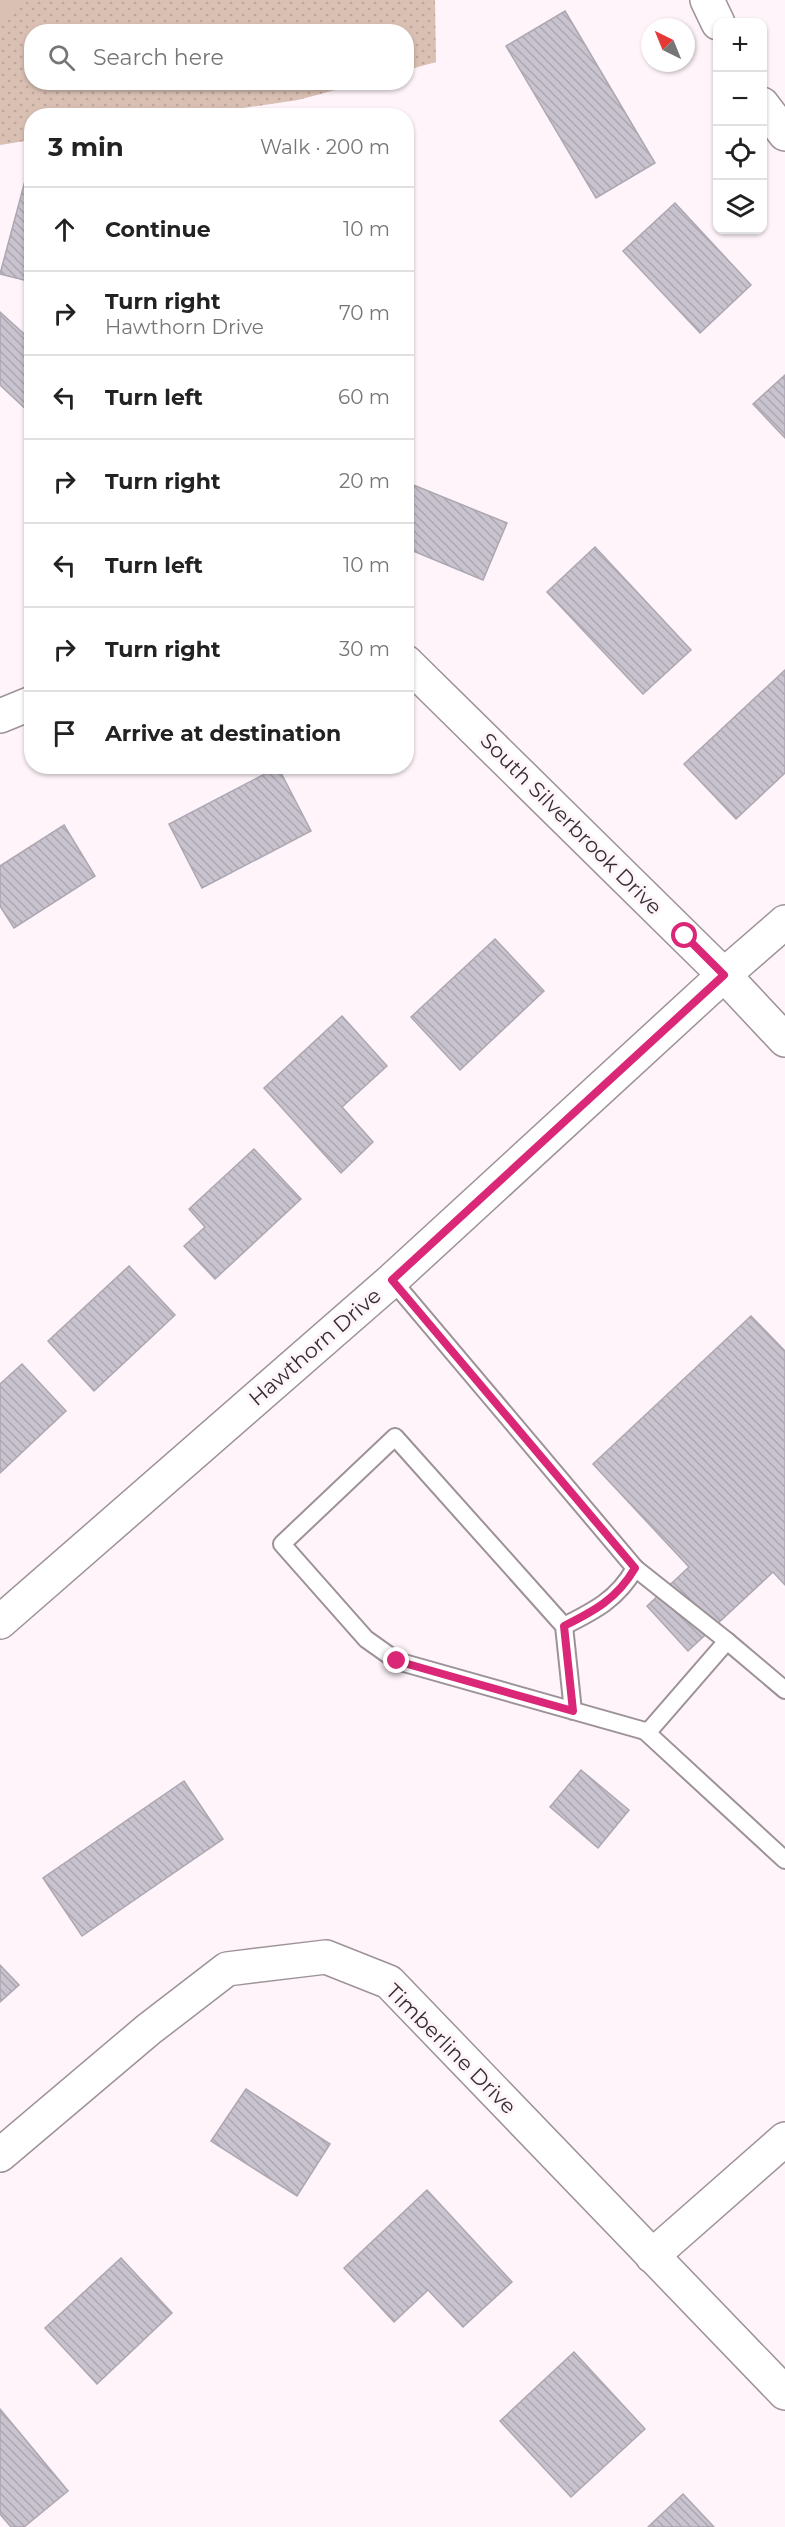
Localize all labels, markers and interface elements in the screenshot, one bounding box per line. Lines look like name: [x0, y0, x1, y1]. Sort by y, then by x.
north arrow: [641, 18, 695, 72]
map controls: [713, 18, 767, 234]
button: +: [713, 18, 767, 72]
search box: [24, 24, 414, 90]
icon: search: [45, 41, 78, 74]
text: Search here: [93, 44, 224, 71]
button: −: [713, 72, 767, 126]
button: locate: [713, 126, 767, 180]
text: 3 min: [48, 131, 124, 163]
text: Walk · 200 m: [260, 135, 390, 159]
button: layers: [713, 180, 767, 234]
icon: ahead: [48, 213, 81, 246]
text: Continue: [105, 216, 211, 243]
text: 10 m: [343, 217, 390, 241]
text: Turn right: [105, 288, 220, 315]
icon: right: [48, 297, 81, 330]
text: 70 m: [339, 301, 390, 325]
text: Hawthorn Drive: [105, 315, 264, 339]
icon: left: [48, 381, 81, 414]
text: Turn left: [105, 384, 203, 411]
text: 60 m: [338, 385, 390, 409]
icon: right: [48, 465, 81, 498]
text: Turn right: [105, 468, 220, 495]
text: 20 m: [339, 469, 390, 493]
icon: left: [48, 549, 81, 582]
text: Turn left: [105, 552, 203, 579]
text: 10 m: [343, 553, 390, 577]
icon: right: [48, 633, 81, 666]
text: Turn right: [105, 636, 220, 663]
text: 30 m: [339, 637, 390, 661]
icon: arrive: [48, 717, 81, 750]
text: Arrive at destination: [105, 720, 341, 747]
street label: South Silverbrook Drive: [475, 728, 667, 920]
route start: [671, 922, 697, 948]
street label: Hawthorn Drive: [244, 1283, 386, 1411]
route end: [383, 1647, 409, 1673]
street label: Timberline Drive: [381, 1978, 522, 2119]

